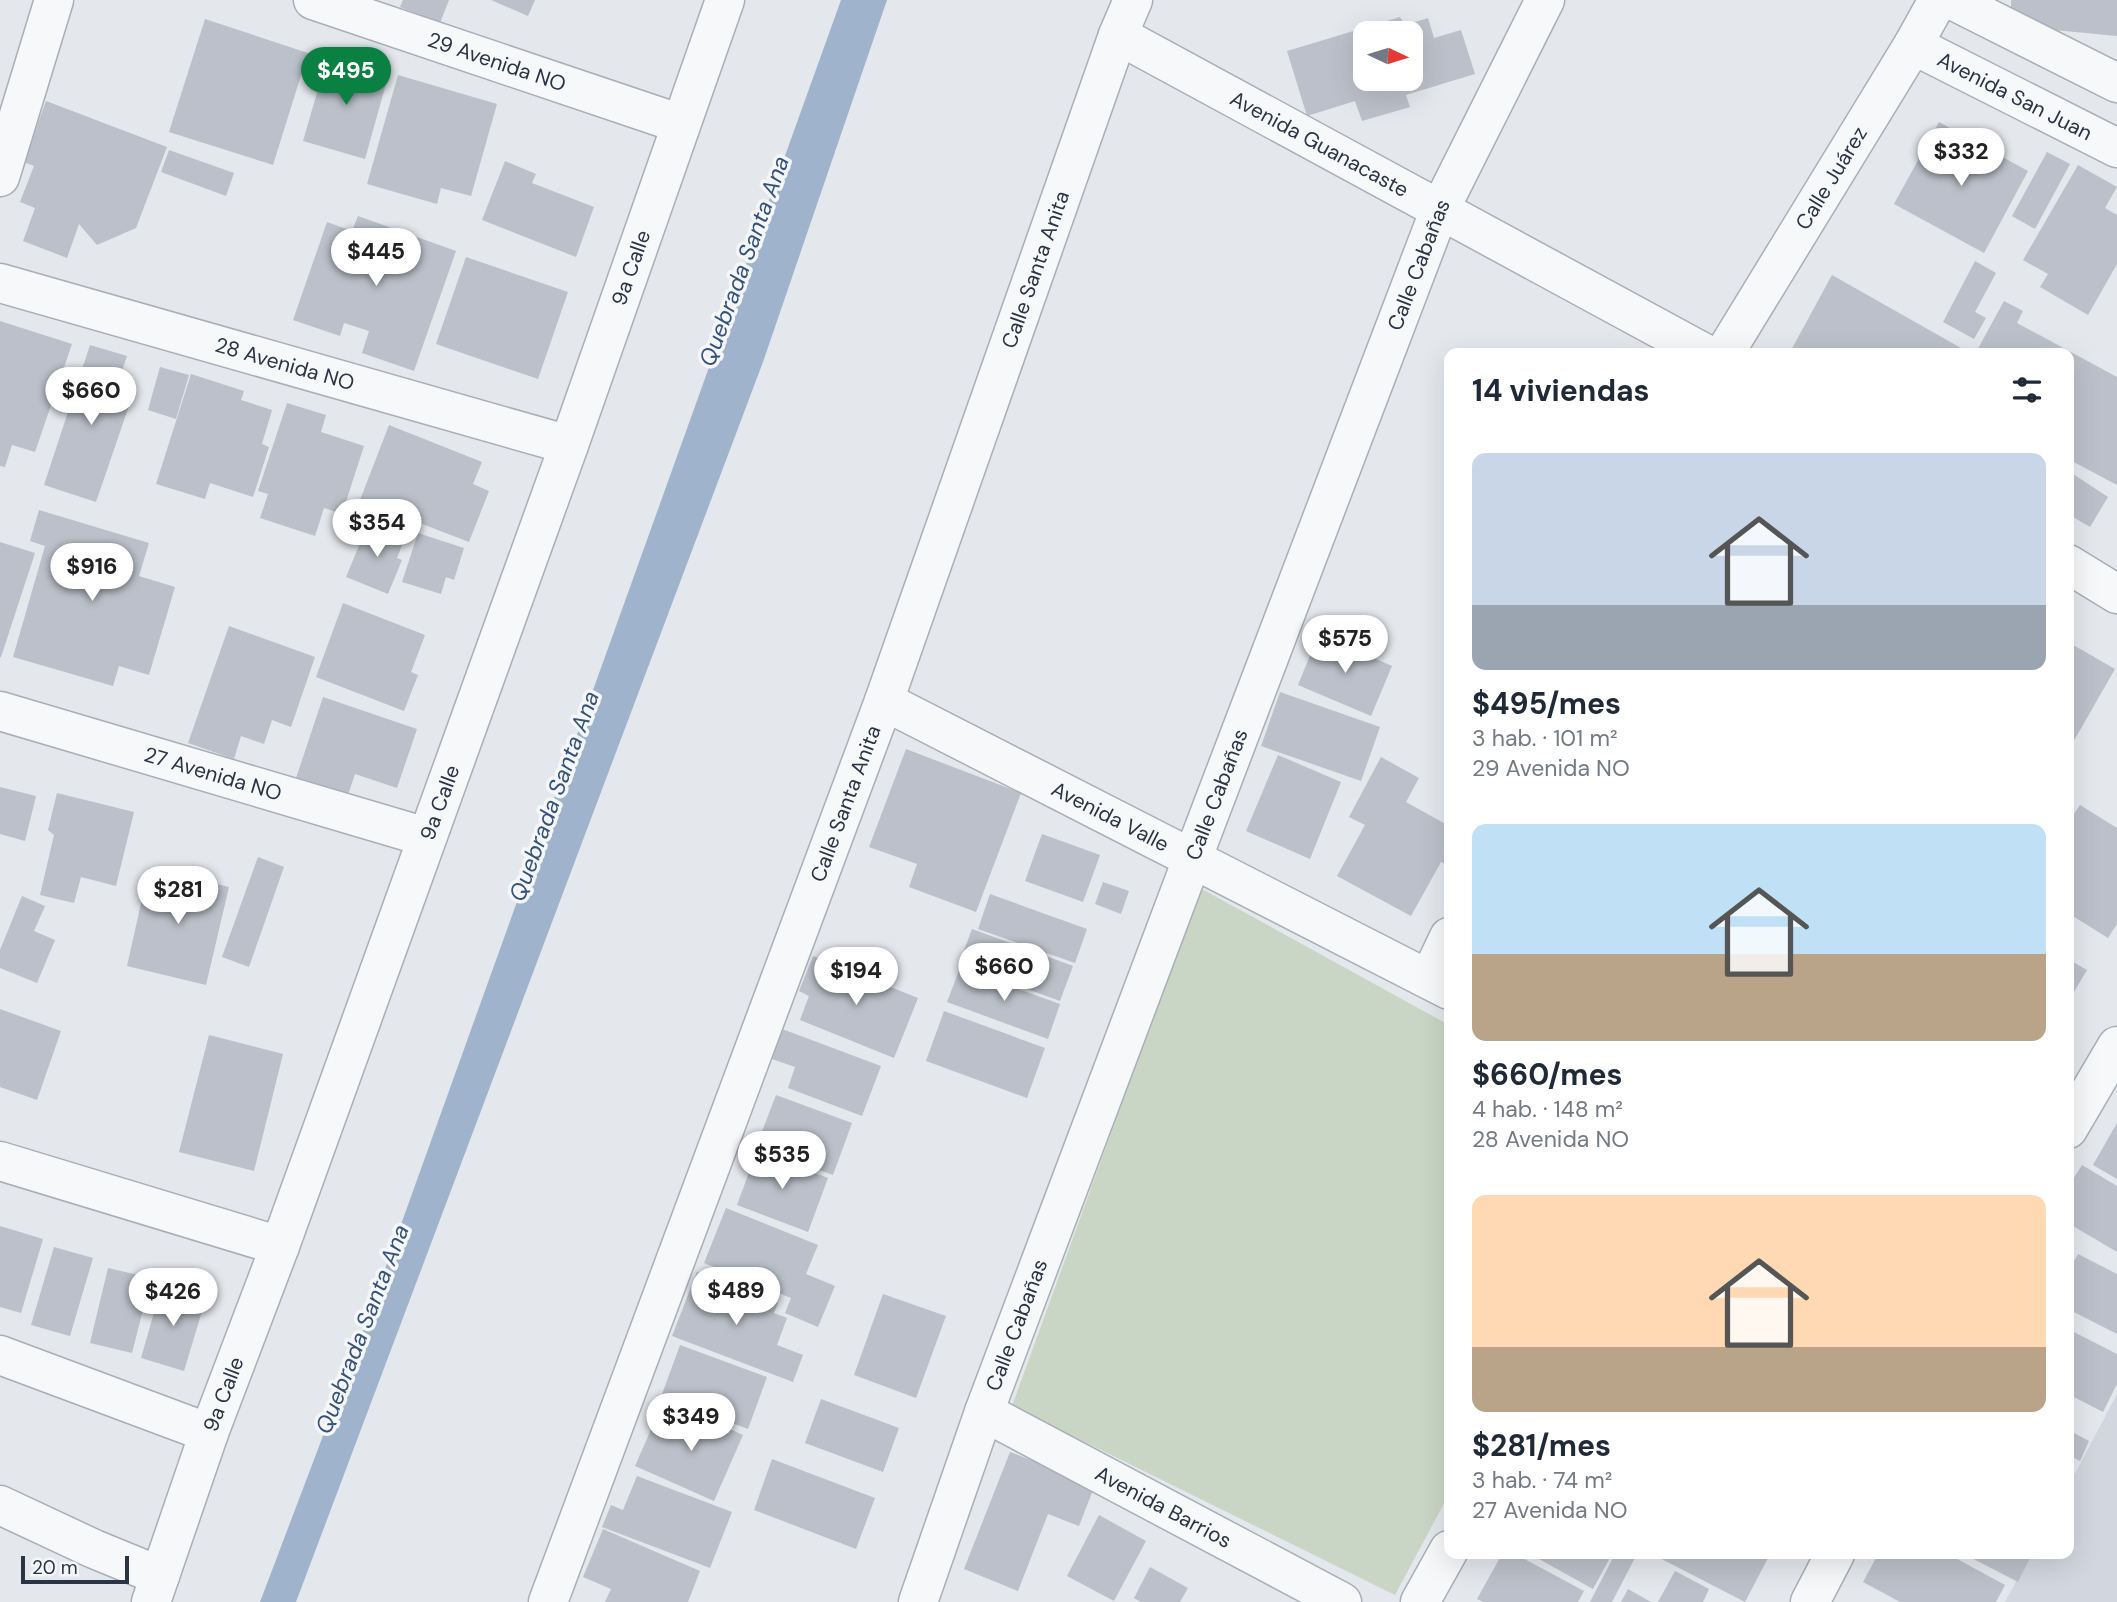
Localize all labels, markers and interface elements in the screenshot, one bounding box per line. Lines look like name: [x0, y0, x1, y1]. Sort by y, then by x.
north arrow: [1353, 21, 1423, 91]
map controls: [1353, 21, 1423, 91]
street label: 29 Avenida NO: [424, 26, 570, 98]
street label: Avenida San Juan: [1933, 46, 2097, 147]
pin: $495: [305, 48, 387, 107]
text: $495: [317, 55, 375, 85]
street label: Avenida Guanacaste: [1225, 84, 1413, 204]
street label: Calle Juárez: [1789, 121, 1874, 235]
pin: $332: [1920, 128, 2002, 188]
text: $332: [1934, 136, 1988, 166]
water label: Quebrada Santa Ana: [692, 152, 796, 370]
street label: Calle Santa Anita: [995, 187, 1076, 352]
street label: Calle Cabañas: [1381, 194, 1457, 334]
street label: 9a Calle: [605, 226, 657, 309]
pin: $445: [335, 229, 417, 288]
text: $445: [347, 236, 405, 266]
street label: 28 Avenida NO: [212, 331, 358, 397]
pin: $660: [50, 368, 132, 427]
text: 14 viviendas: [1472, 371, 1650, 410]
icon: filters: [2008, 371, 2046, 409]
text: $660: [61, 375, 121, 405]
icon: home: [1696, 498, 1822, 624]
pin: $354: [336, 500, 418, 559]
text: $354: [348, 507, 406, 537]
pin: $916: [51, 544, 133, 603]
text: $916: [66, 551, 118, 581]
pin: $575: [1304, 616, 1386, 675]
text: $575: [1318, 623, 1372, 653]
text: $495/mes: [1472, 684, 1621, 723]
water label: Quebrada Santa Ana: [502, 687, 606, 905]
street label: Calle Santa Anita: [804, 721, 888, 886]
text: 3 hab. · 101 m²: [1472, 723, 1617, 753]
street label: Calle Cabañas: [1179, 725, 1255, 864]
street label: 27 Avenida NO: [141, 740, 285, 808]
text: 29 Avenida NO: [1472, 753, 1630, 783]
street label: 9a Calle: [414, 761, 466, 844]
street label: Avenida Valle: [1047, 775, 1174, 858]
pin: $281: [137, 866, 219, 926]
icon: home: [1696, 869, 1822, 995]
text: $281: [153, 874, 203, 904]
pin: $660: [963, 944, 1045, 1003]
pin: $194: [815, 948, 897, 1007]
text: $660: [974, 951, 1034, 981]
text: $194: [830, 955, 882, 985]
text: $660/mes: [1472, 1055, 1623, 1094]
text: 4 hab. · 148 m²: [1472, 1094, 1623, 1124]
text: 28 Avenida NO: [1472, 1124, 1629, 1154]
pin: $535: [741, 1132, 823, 1191]
text: $535: [754, 1139, 810, 1169]
water label: Quebrada Santa Ana: [308, 1220, 416, 1438]
icon: home: [1696, 1240, 1822, 1366]
street label: Calle Cabañas: [979, 1255, 1054, 1395]
pin: $426: [132, 1268, 214, 1328]
pin: $489: [695, 1268, 777, 1327]
text: $489: [707, 1275, 765, 1305]
text: $426: [145, 1276, 201, 1306]
street label: 9a Calle: [197, 1353, 251, 1436]
pin: $349: [650, 1394, 732, 1453]
text: $349: [662, 1401, 720, 1431]
text: $281/mes: [1472, 1426, 1611, 1465]
street label: Avenida Barrios: [1090, 1460, 1236, 1555]
text: 3 hab. · 74 m²: [1472, 1465, 1612, 1495]
text: 27 Avenida NO: [1472, 1495, 1627, 1525]
scale bar: [21, 1553, 130, 1585]
text: 20 m: [32, 1555, 78, 1580]

